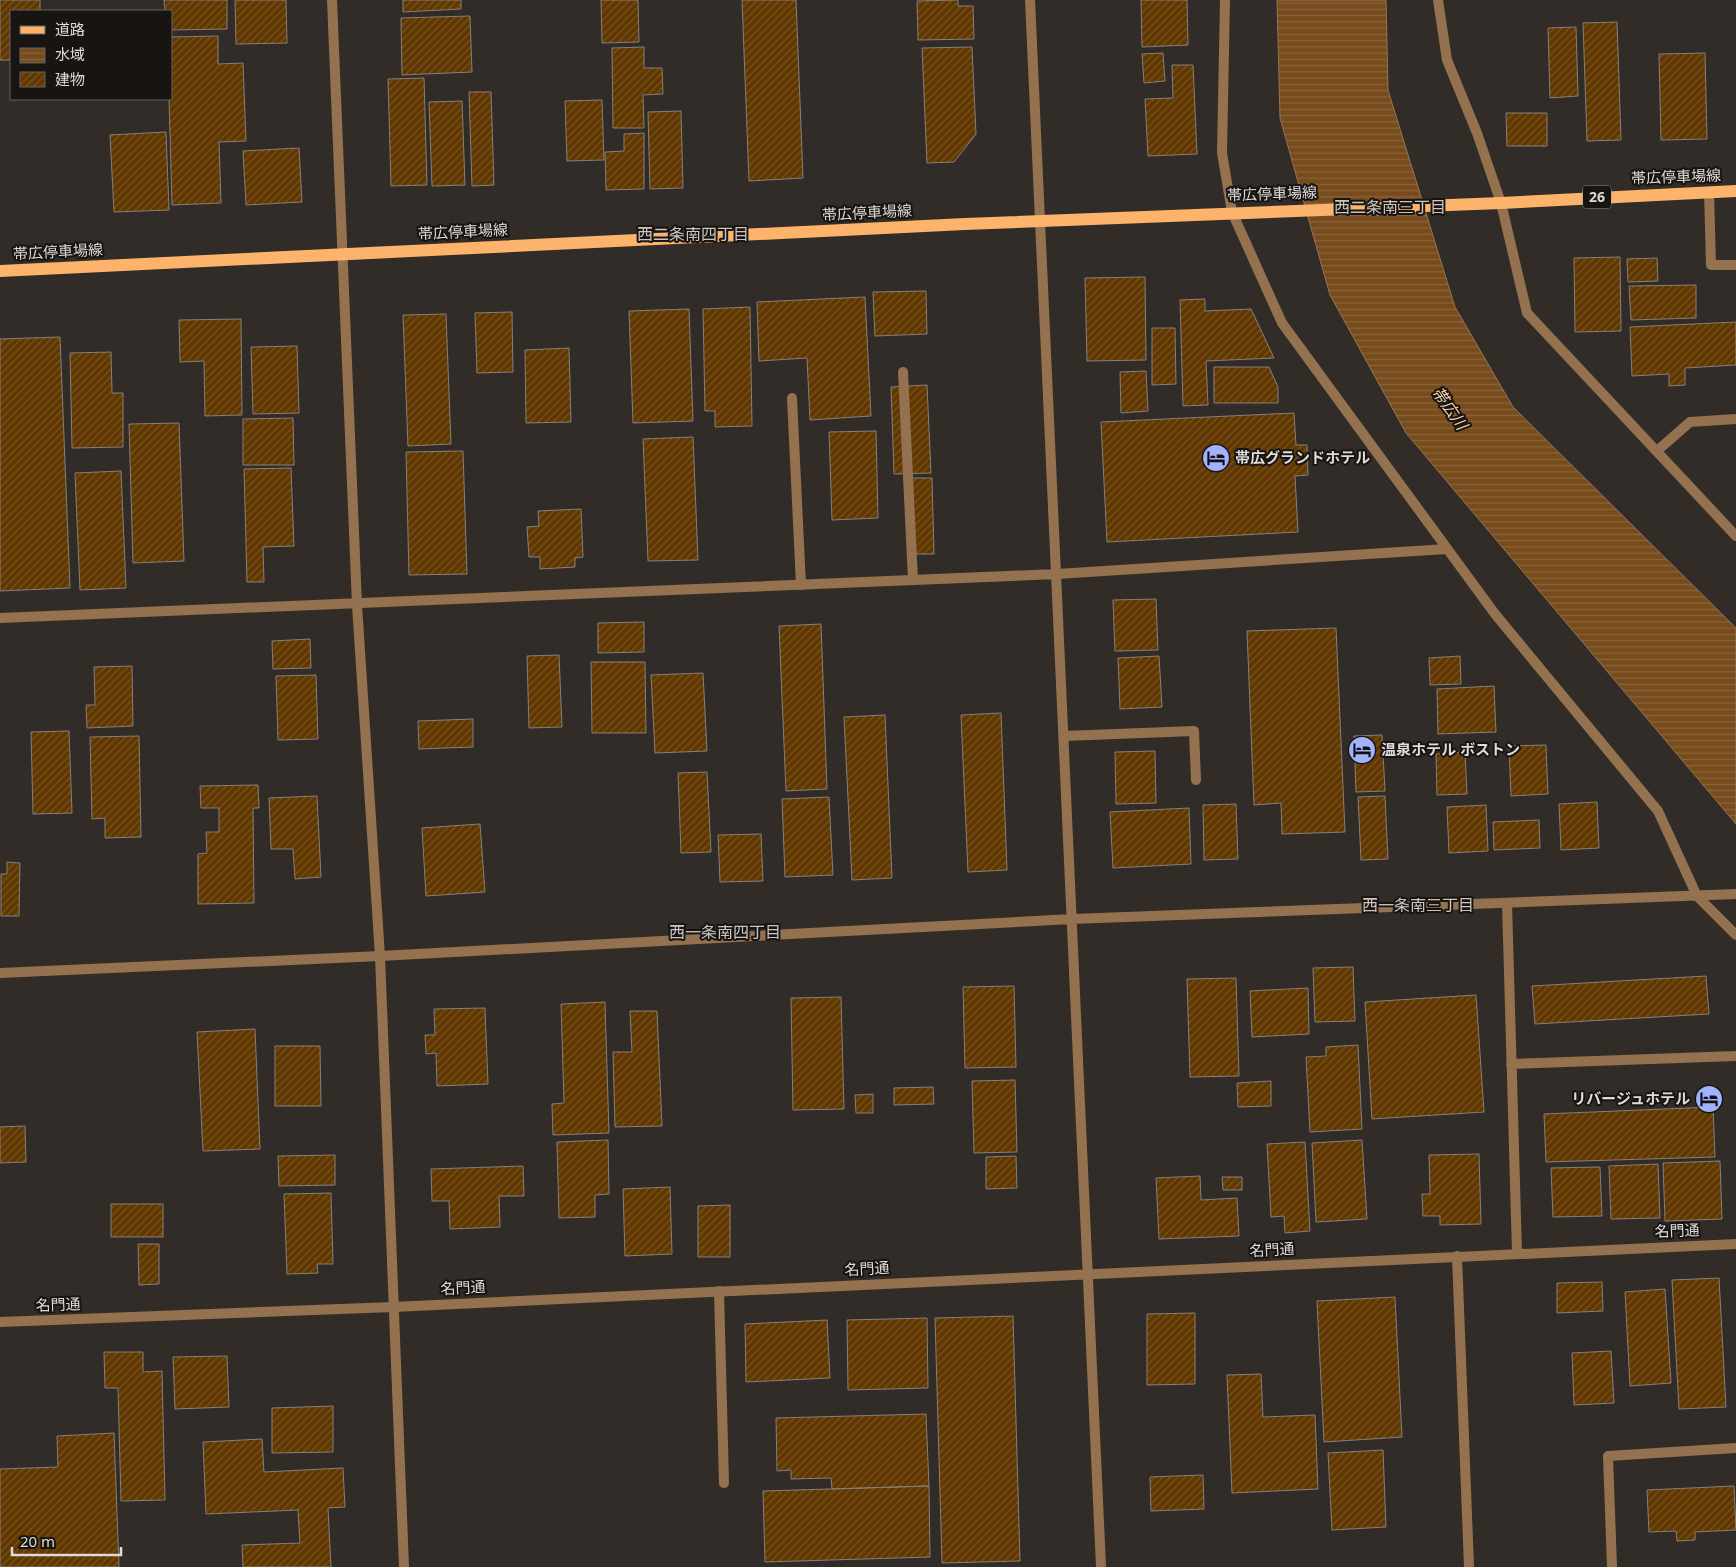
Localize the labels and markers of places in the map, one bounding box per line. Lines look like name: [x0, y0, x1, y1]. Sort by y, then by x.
hotel icon: 帯広グランドホテル: [1201, 443, 1231, 473]
place label: 帯広グランドホテル: [1235, 447, 1370, 467]
hotel icon: 温泉ホテル ボストン: [1347, 735, 1377, 765]
place label: 温泉ホテル ボストン: [1381, 739, 1520, 759]
hotel icon: リバージュホテル: [1694, 1084, 1724, 1114]
place label: リバージュホテル: [1571, 1088, 1690, 1108]

